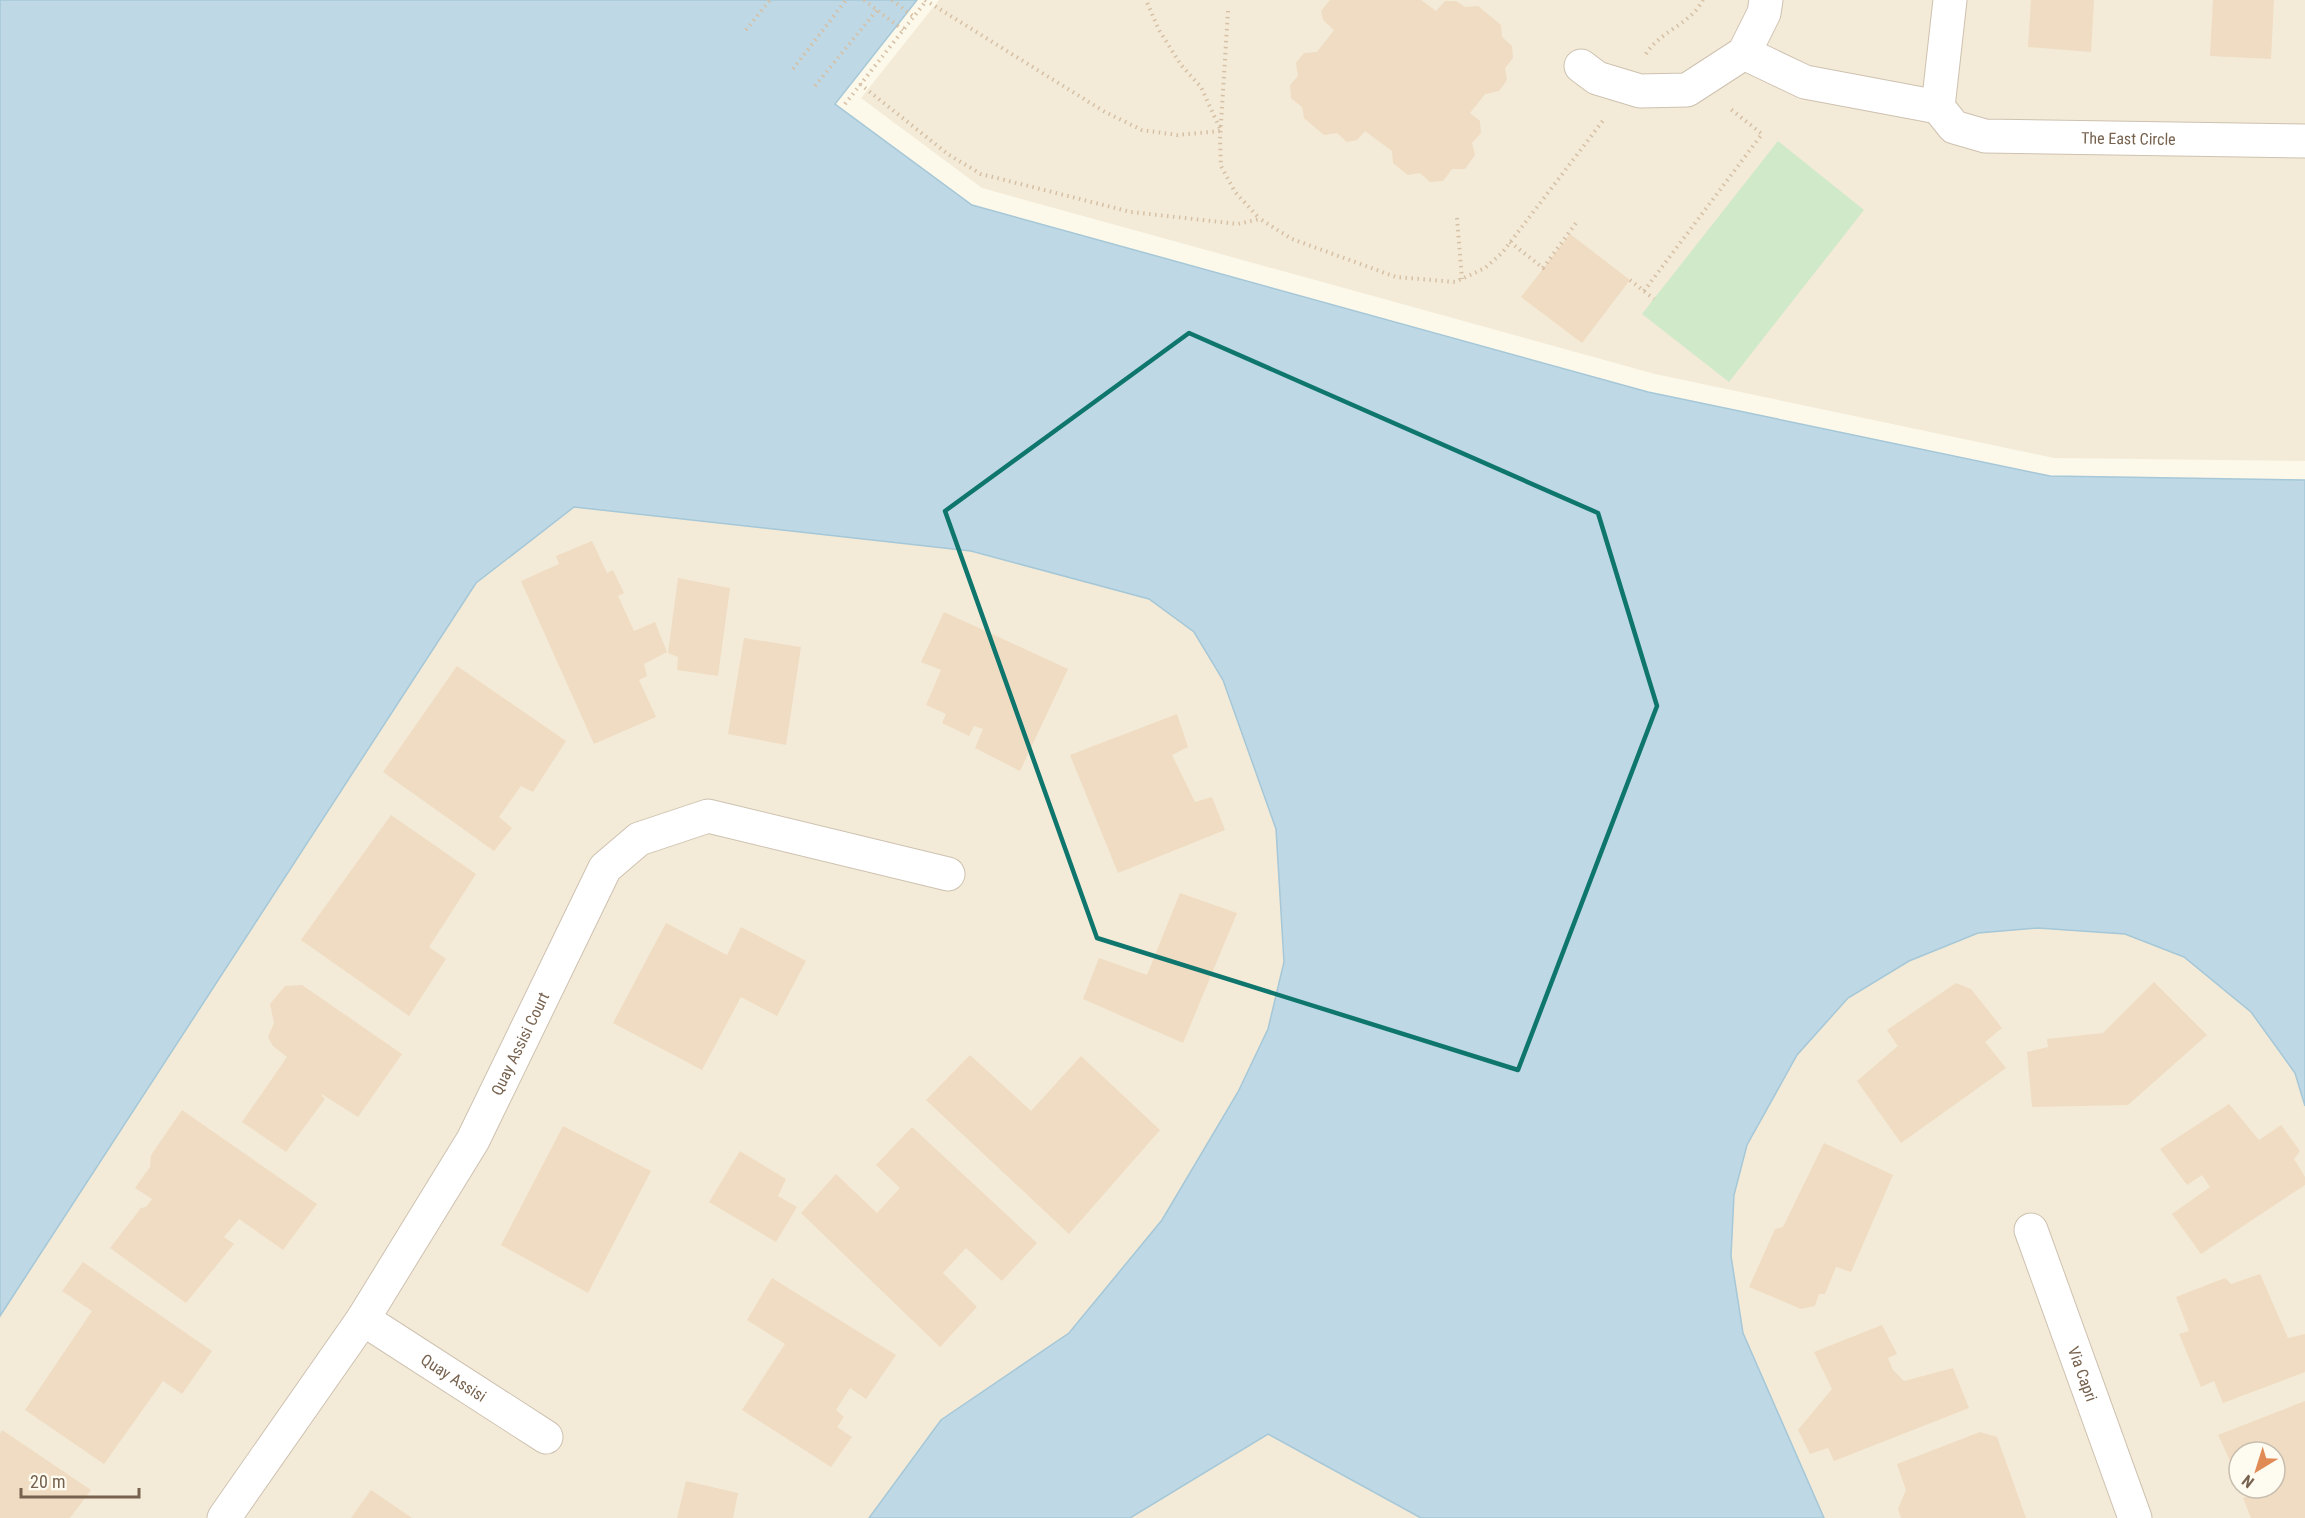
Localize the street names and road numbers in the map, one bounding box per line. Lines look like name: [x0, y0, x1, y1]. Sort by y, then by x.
street label: The East Circle: [2081, 129, 2176, 149]
street label: Quay Assisi Court: [487, 989, 553, 1098]
street label: Via Capri: [2064, 1344, 2101, 1404]
street label: Quay Assisi: [417, 1350, 490, 1406]

